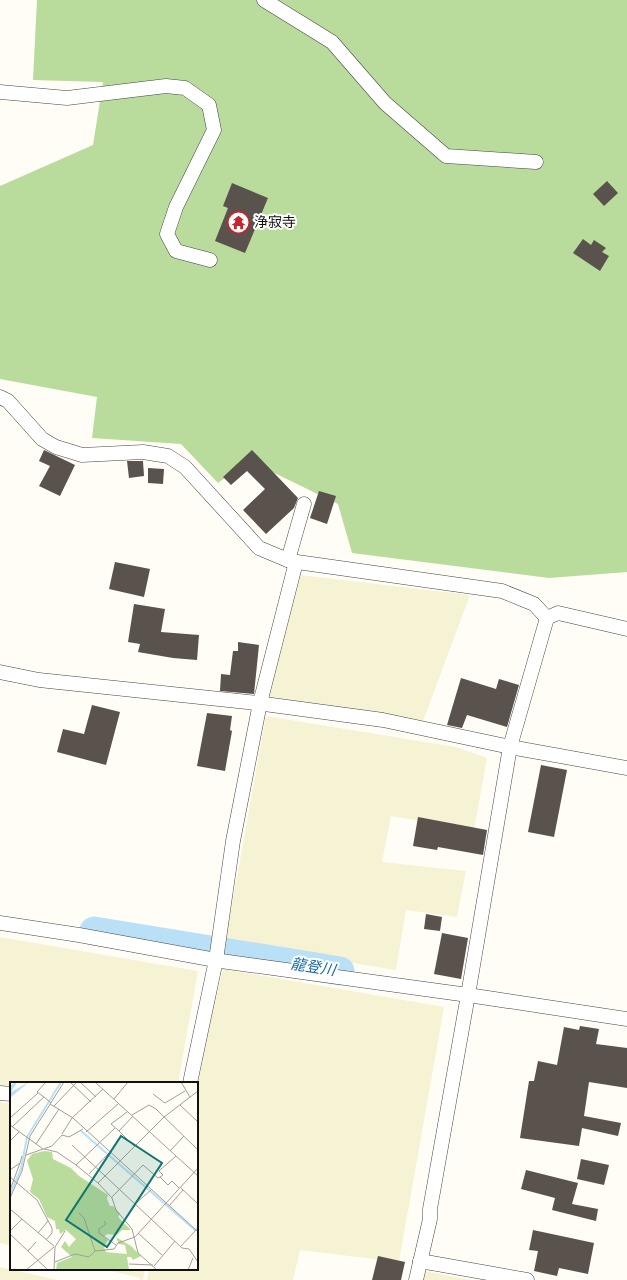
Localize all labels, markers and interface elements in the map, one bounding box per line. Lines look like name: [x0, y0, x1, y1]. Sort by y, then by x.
temple icon: 浄寂寺: [225, 209, 251, 235]
place label: 浄寂寺: [254, 214, 296, 230]
water label: 龍登川: [290, 956, 338, 979]
inset map: [10, 1082, 198, 1270]

